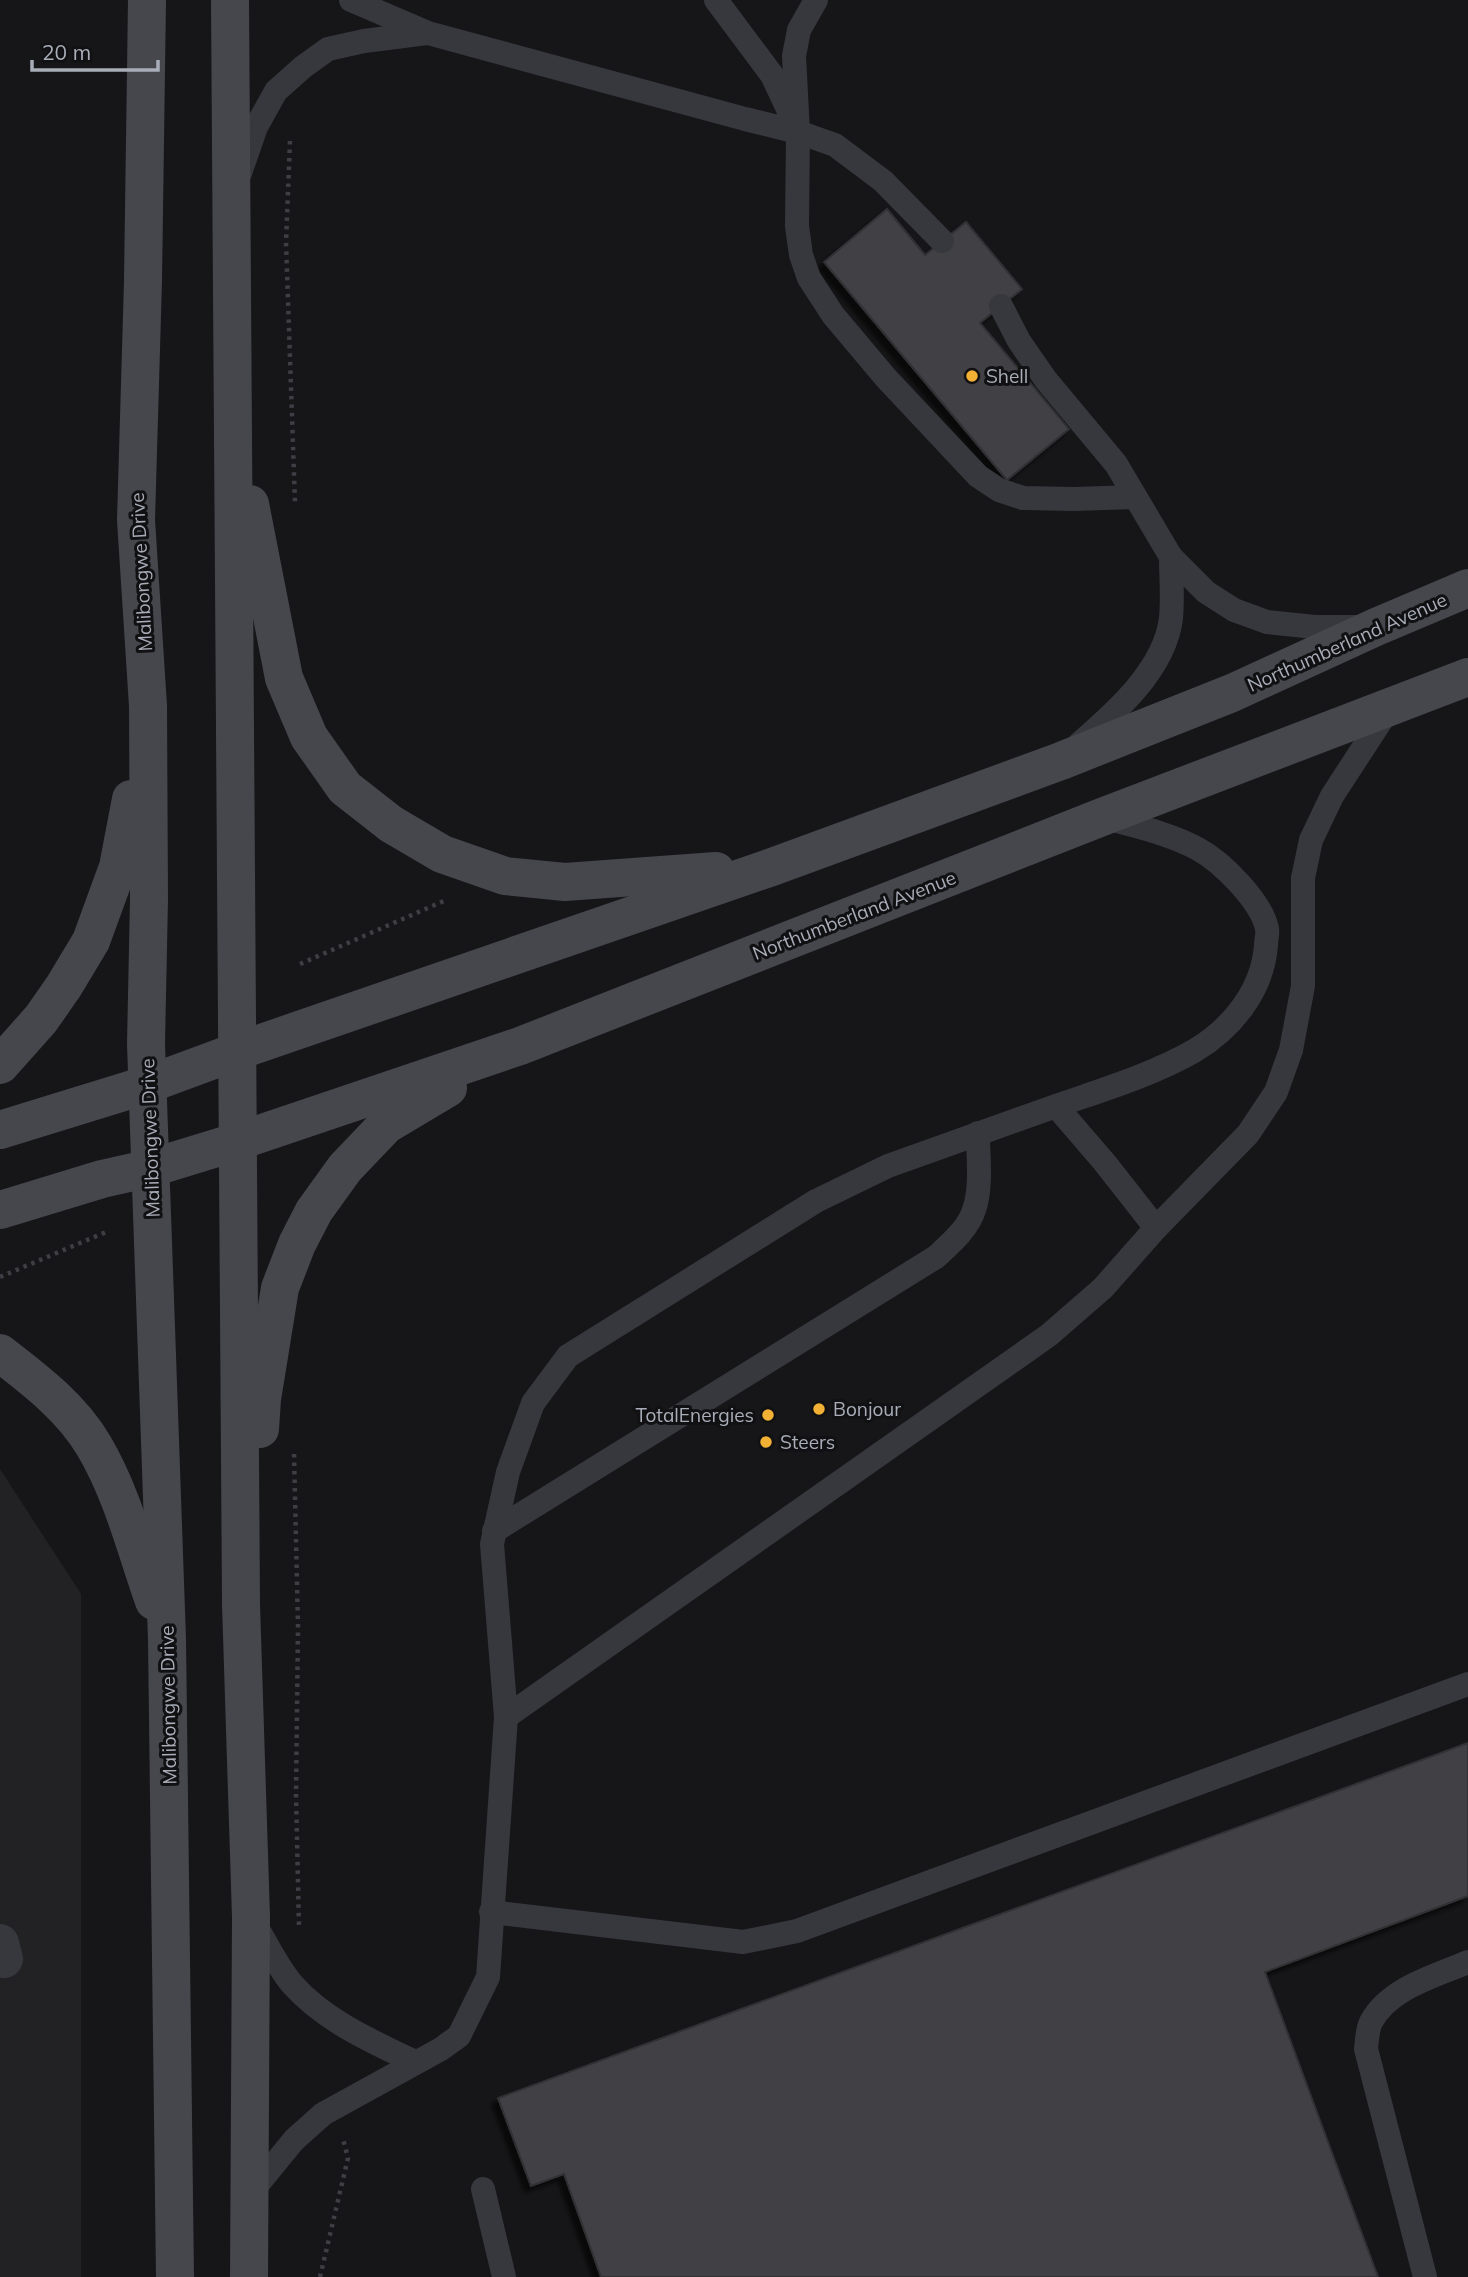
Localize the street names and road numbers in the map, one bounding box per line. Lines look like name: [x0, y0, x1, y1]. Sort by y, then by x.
street label: Malibongwe Drive: [125, 492, 157, 652]
street label: Northumberland Avenue: [1243, 587, 1451, 697]
street label: Northumberland Avenue: [749, 865, 959, 965]
street label: Malibongwe Drive: [135, 1058, 165, 1218]
street label: Malibongwe Drive: [155, 1625, 181, 1785]

